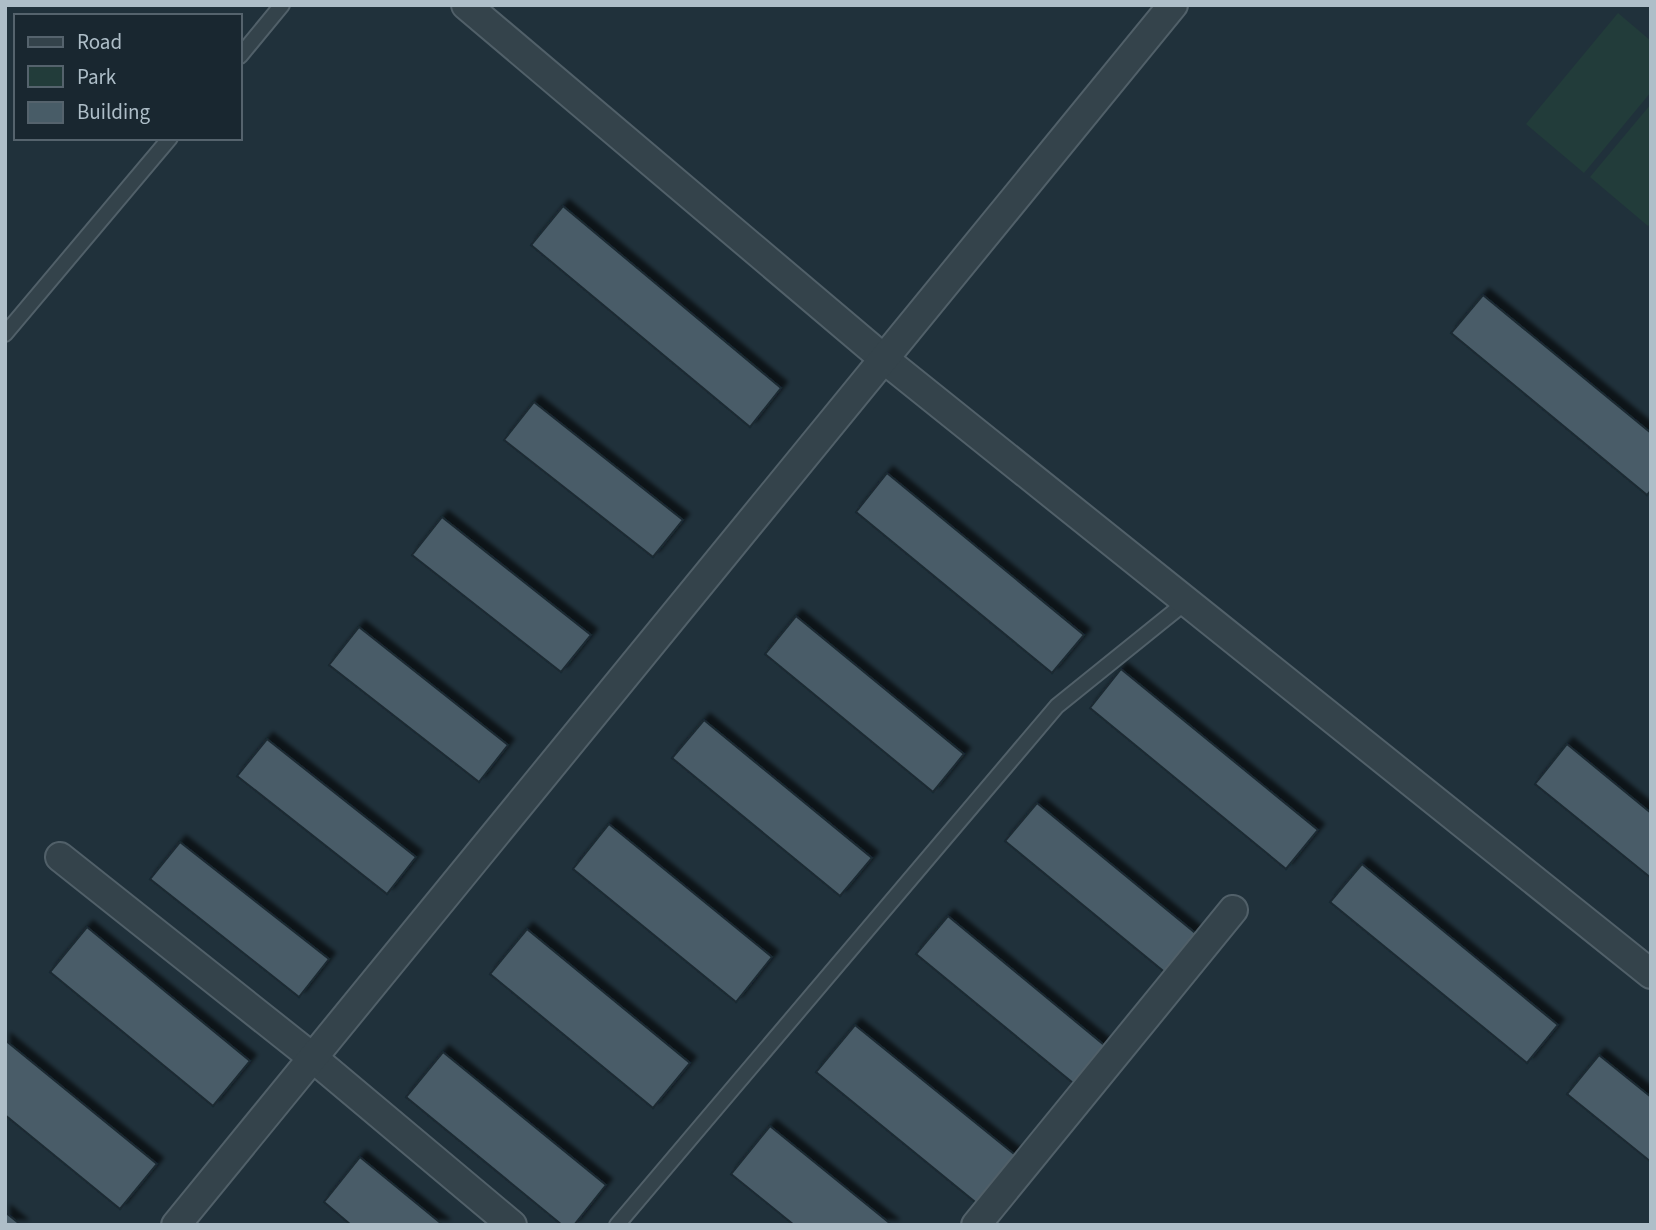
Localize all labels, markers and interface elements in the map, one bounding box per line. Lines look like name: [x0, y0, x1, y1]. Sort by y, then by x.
legend: [14, 14, 242, 140]
text: Road: [77, 27, 122, 57]
text: Park: [77, 62, 117, 92]
text: Building: [77, 97, 151, 127]

